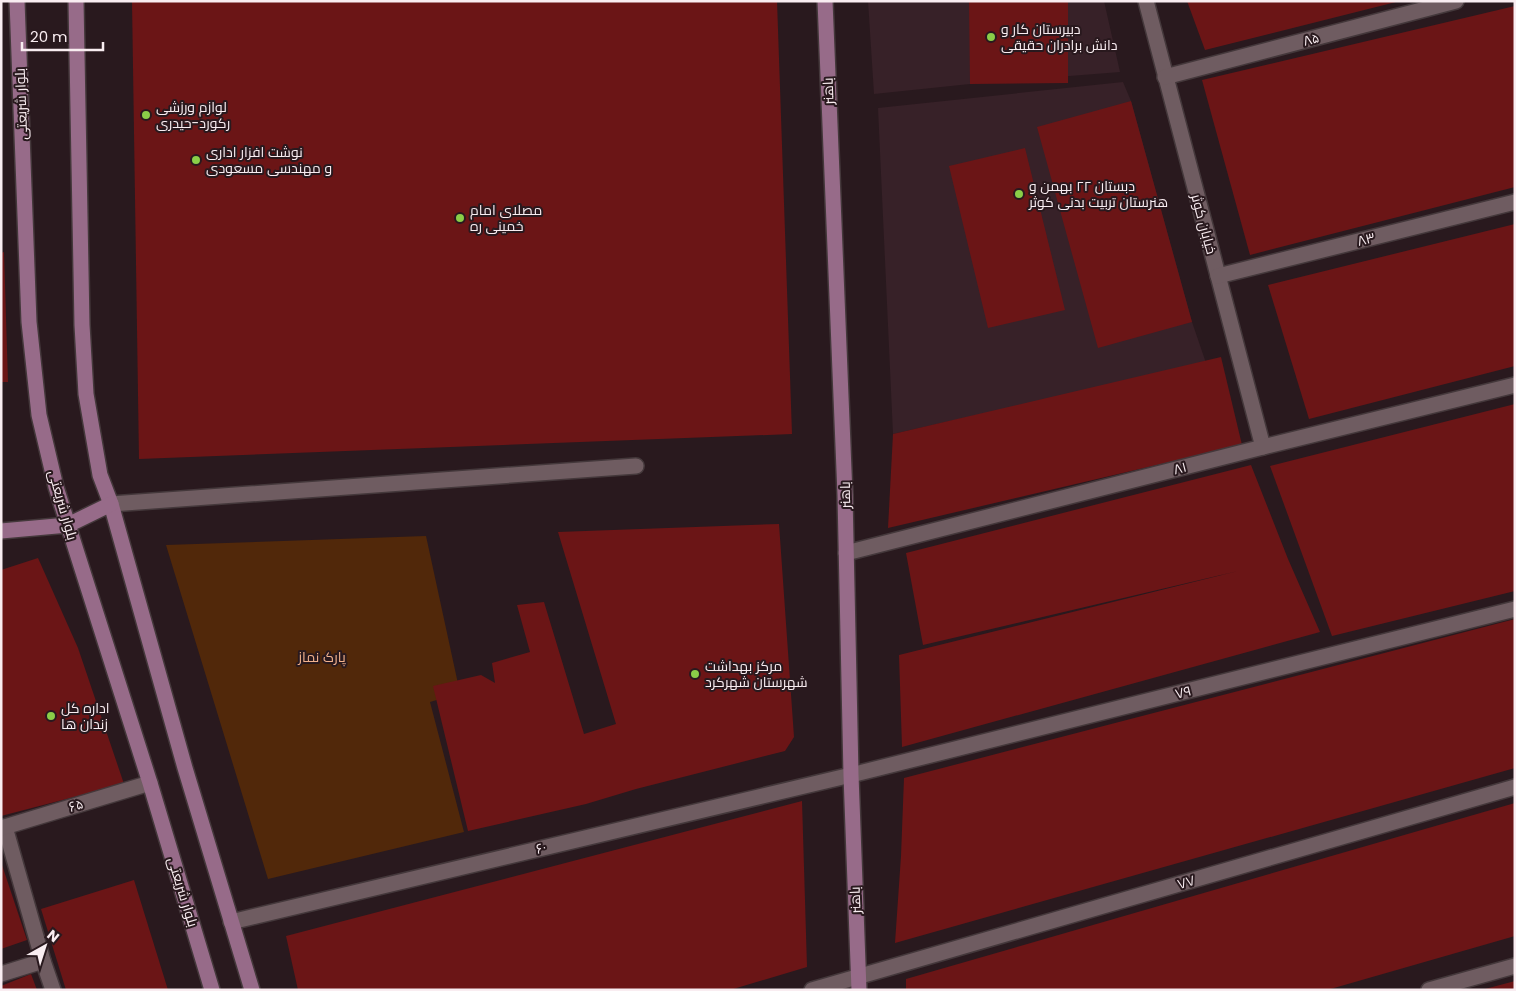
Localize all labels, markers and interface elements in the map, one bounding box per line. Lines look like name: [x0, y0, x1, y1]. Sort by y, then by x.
place label: دبیرستان کار و دانش برادران حقیقی: [1001, 19, 1118, 55]
scale bar: [22, 20, 104, 52]
text: 20 m: [30, 26, 68, 47]
street label: ۸۵: [1300, 27, 1322, 51]
marker: دبیرستان کار و دانش برادران حقیقی: [985, 31, 997, 43]
street label: بلوار شریعتی: [10, 68, 32, 140]
street label: باهنر: [818, 77, 839, 106]
place label: لوازم ورزشی رکورد-حیدری: [156, 97, 230, 133]
marker: لوازم ورزشی رکورد-حیدری: [140, 109, 152, 121]
place label: نوشت افزار اداری و مهندسی مسعودی: [206, 142, 332, 178]
marker: نوشت افزار اداری و مهندسی مسعودی: [190, 154, 202, 166]
place label: دبستان ۲۲ بهمن و هنرستان تربیت بدنی کوثر: [1028, 176, 1168, 212]
marker: دبستان ۲۲ بهمن و هنرستان تربیت بدنی کوثر: [1013, 188, 1025, 200]
street label: خیابان کوثر: [1186, 191, 1222, 256]
place label: مصلای امام خمینی ره: [470, 200, 542, 236]
marker: مصلای امام خمینی ره: [454, 212, 466, 224]
street label: ۸۳: [1355, 227, 1377, 251]
street label: ۸۱: [1171, 457, 1189, 479]
street label: بلوار شریعتی: [43, 468, 83, 542]
street label: باهنر: [835, 481, 855, 510]
park label: پارک نماز: [297, 647, 346, 667]
place label: مرکز بهداشت شهرستان شهرکرد: [705, 656, 808, 692]
marker: مرکز بهداشت شهرستان شهرکرد: [689, 668, 701, 680]
street label: ۷۹: [1173, 680, 1193, 704]
place label: اداره کل زندان ها: [61, 698, 109, 734]
marker: اداره کل زندان ها: [45, 710, 57, 722]
street label: ۶۵: [66, 793, 86, 817]
street label: ۶۰: [534, 837, 548, 859]
street label: بلوار شریعتی: [163, 855, 203, 929]
street label: ۷۷: [1175, 870, 1197, 894]
street label: باهنر: [845, 886, 866, 915]
north arrow: [20, 921, 70, 971]
text: N: [43, 925, 64, 947]

